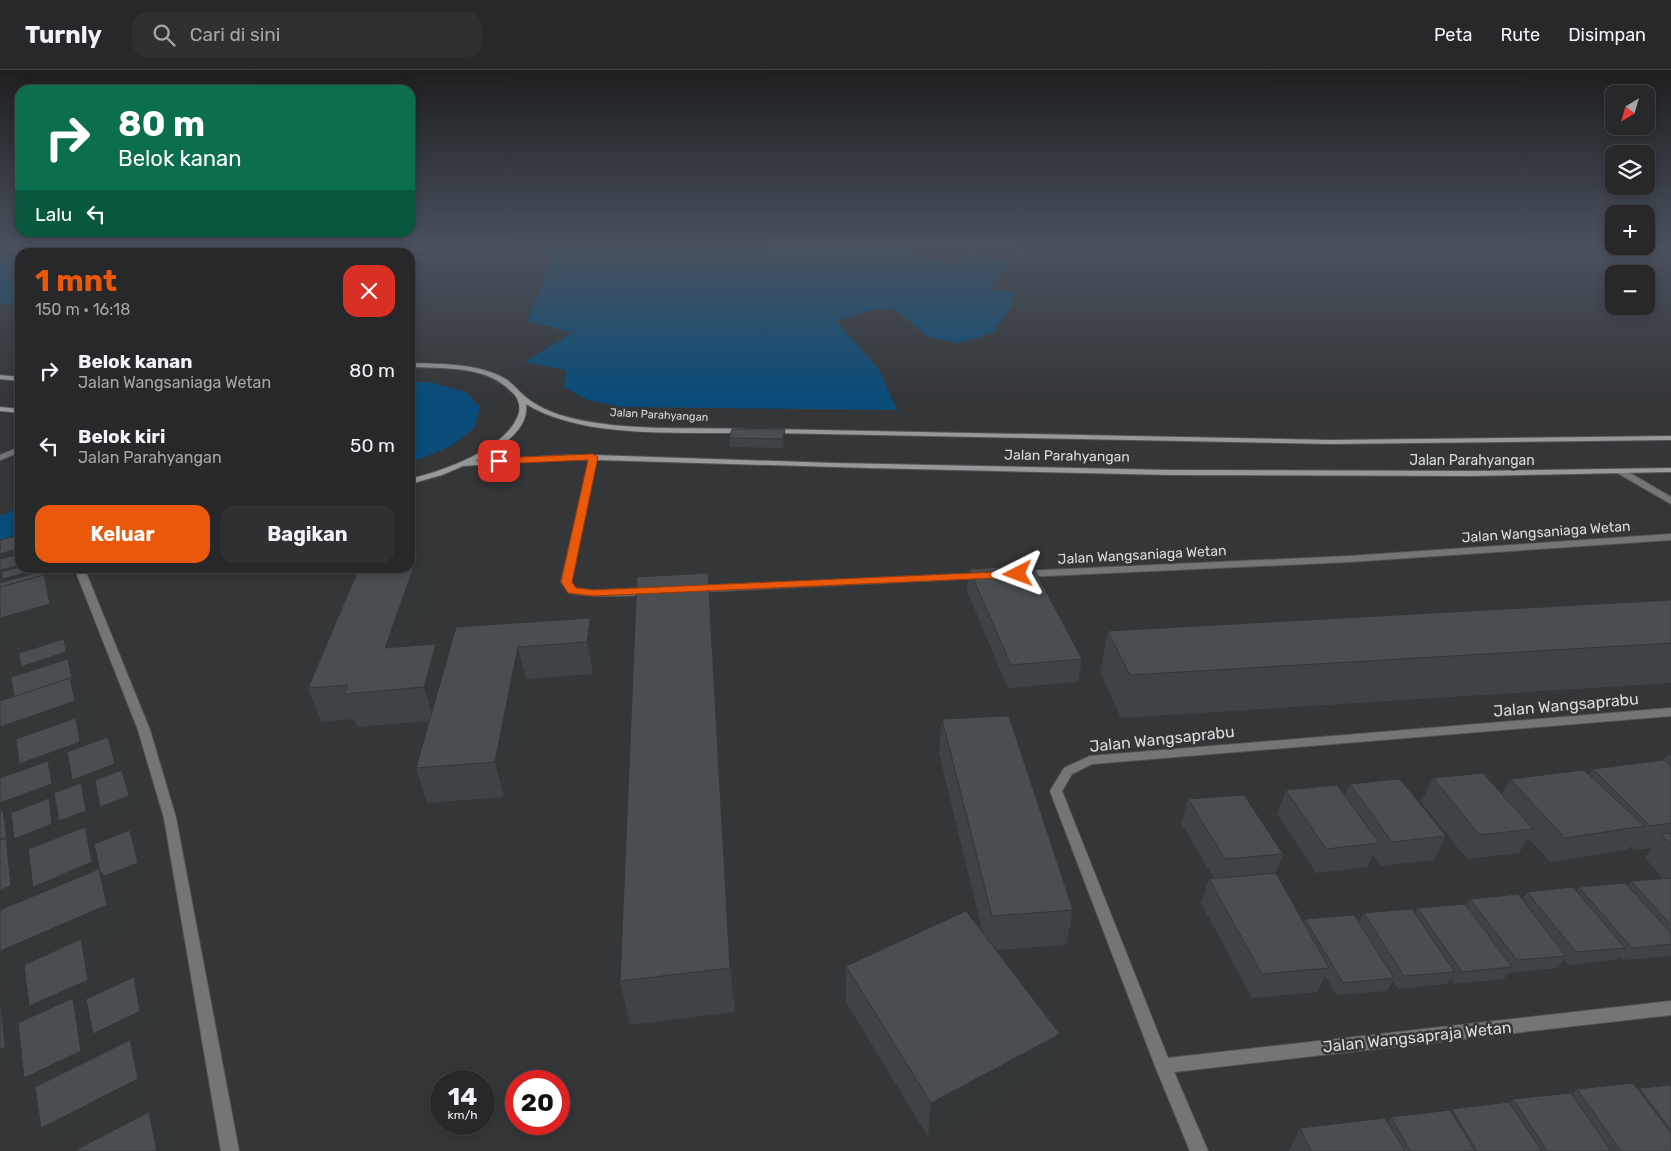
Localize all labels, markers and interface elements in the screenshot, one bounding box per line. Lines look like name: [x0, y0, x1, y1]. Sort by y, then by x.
search box: [132, 12, 482, 57]
text: Turnly: [25, 21, 102, 49]
icon: search: [150, 21, 178, 49]
text: Cari di sini: [190, 23, 280, 46]
text: Peta: [1434, 24, 1472, 46]
text: Rute: [1500, 24, 1540, 46]
text: Disimpan: [1568, 24, 1646, 46]
north arrow: [1605, 85, 1655, 135]
map controls: [1605, 85, 1655, 315]
text: 80 m: [118, 103, 205, 145]
icon: right: [35, 105, 100, 170]
text: Belok kanan: [118, 145, 242, 172]
button: layers: [1605, 145, 1655, 195]
icon: left: [82, 200, 110, 228]
text: Lalu: [35, 203, 72, 226]
button: +: [1605, 205, 1655, 255]
text: 1 mnt: [35, 263, 117, 299]
button: close: [343, 265, 395, 317]
button: −: [1605, 265, 1655, 315]
text: 150 m · 16:18: [35, 300, 130, 319]
text: Belok kanan: [78, 350, 193, 373]
icon: right: [35, 357, 63, 385]
text: 80 m: [349, 359, 395, 382]
text: Jalan Wangsaniaga Wetan: [78, 373, 271, 392]
street label: Jalan Parahyangan: [609, 406, 709, 424]
text: Belok kiri: [78, 425, 165, 448]
icon: left: [35, 432, 63, 460]
text: 50 m: [350, 434, 395, 457]
pin: [478, 440, 520, 482]
street label: Jalan Parahyangan: [1004, 446, 1130, 466]
icon: arrive: [485, 447, 513, 475]
text: Jalan Parahyangan: [78, 448, 222, 467]
street label: Jalan Parahyangan: [1409, 452, 1535, 469]
button: Keluar: [35, 505, 210, 563]
button: Bagikan: [220, 505, 395, 563]
street label: Jalan Wangsaniaga Wetan: [1461, 518, 1631, 546]
street label: Jalan Wangsaniaga Wetan: [1057, 542, 1227, 568]
position arrow: [991, 547, 1043, 599]
street label: Jalan Wangsaprabu: [1492, 689, 1640, 721]
street label: Jalan Wangsaprabu: [1088, 722, 1236, 756]
street label: Jalan Wangsapraja Wetan: [1322, 1018, 1512, 1056]
speed limit sign: 20: [505, 1070, 570, 1135]
text: 14: [448, 1082, 477, 1111]
text: km/h: [448, 1108, 477, 1122]

